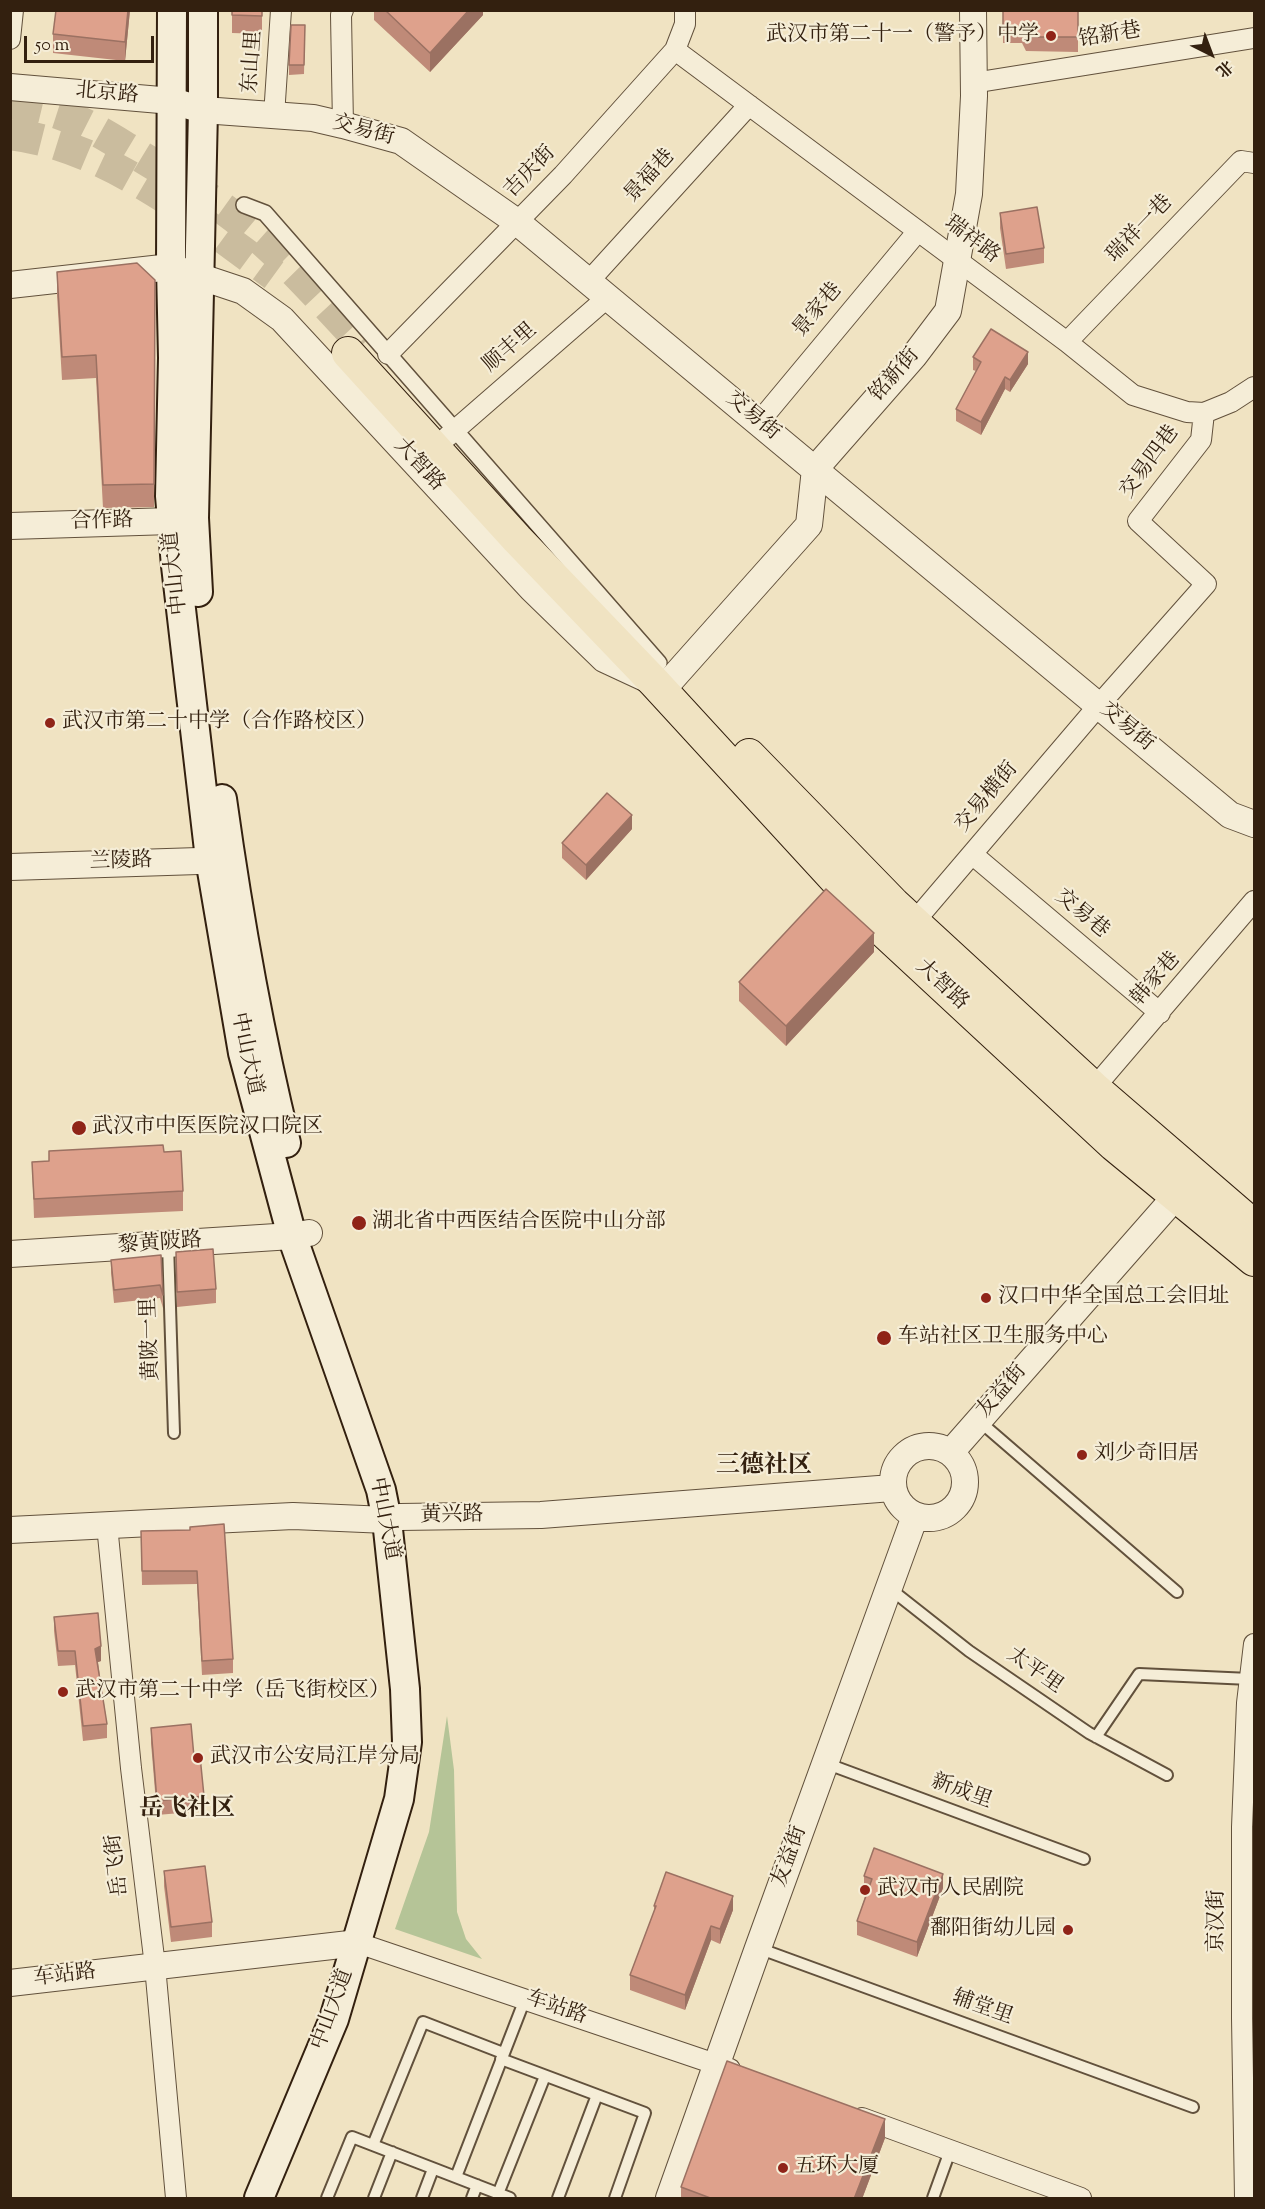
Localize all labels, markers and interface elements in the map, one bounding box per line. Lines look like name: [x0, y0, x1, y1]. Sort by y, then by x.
street label: 铭新巷: [1077, 20, 1143, 54]
place label: 武汉市第二十一（警予）中学: [766, 23, 1039, 49]
scale bar: [27, 24, 158, 62]
north arrow: [1181, 24, 1241, 84]
marker: 武汉市第二十一（警予）中学: [1044, 29, 1058, 43]
street label: 东山里: [239, 30, 269, 94]
text: 50 m: [35, 33, 69, 59]
text: 北: [1210, 54, 1237, 82]
street label: 北京路: [75, 80, 139, 110]
street label: 交易街: [329, 112, 397, 152]
street label: 吉庆街: [500, 142, 562, 204]
street label: 景福巷: [621, 145, 681, 209]
street label: 瑞祥一巷: [1103, 191, 1179, 269]
street label: 瑞祥路: [938, 212, 1004, 270]
street label: 景家巷: [789, 279, 849, 343]
street label: 顺丰里: [479, 319, 543, 379]
street label: 铭新街: [866, 344, 926, 408]
street label: 交易街: [720, 387, 784, 447]
street label: 交易四巷: [1116, 422, 1186, 504]
street label: 大智路: [387, 434, 449, 498]
street label: 合作路: [70, 509, 134, 537]
street label: 中山大道: [160, 530, 194, 616]
street label: 交易街: [1094, 698, 1158, 758]
place label: 武汉市第二十中学（合作路校区）: [62, 710, 377, 736]
marker: 武汉市第二十中学（合作路校区）: [43, 716, 57, 730]
street label: 交易横街: [951, 758, 1025, 838]
street label: 兰陵路: [89, 849, 153, 877]
street label: 交易巷: [1049, 885, 1113, 945]
street label: 韩家巷: [1127, 948, 1187, 1012]
street label: 大智路: [909, 955, 973, 1017]
street label: 中山大道: [224, 1010, 266, 1098]
place label: 武汉市中医医院汉口院区: [92, 1115, 323, 1141]
marker: 武汉市中医医院汉口院区: [70, 1119, 88, 1137]
place label: 湖北省中西医结合医院中山分部: [372, 1210, 666, 1236]
marker: 湖北省中西医结合医院中山分部: [350, 1214, 368, 1232]
street label: 黎黄陂路: [117, 1230, 203, 1260]
place label: 汉口中华全国总工会旧址: [998, 1285, 1229, 1311]
marker: 汉口中华全国总工会旧址: [979, 1291, 993, 1305]
street label: 黄陂一里: [138, 1297, 166, 1381]
place label: 车站社区卫生服务中心: [898, 1325, 1108, 1351]
marker: 车站社区卫生服务中心: [875, 1329, 893, 1347]
street label: 友益街: [973, 1360, 1033, 1424]
place label: 刘少奇旧居: [1094, 1442, 1199, 1468]
marker: 刘少奇旧居: [1075, 1448, 1089, 1462]
district label: 三德社区: [716, 1454, 812, 1482]
street label: 中山大道: [363, 1475, 403, 1563]
street label: 黄兴路: [420, 1504, 484, 1530]
street label: 太平里: [1001, 1644, 1067, 1700]
place label: 武汉市第二十中学（岳飞街校区）: [75, 1679, 390, 1705]
marker: 武汉市第二十中学（岳飞街校区）: [56, 1685, 70, 1699]
place label: 武汉市公安局江岸分局: [210, 1745, 420, 1771]
marker: 武汉市公安局江岸分局: [191, 1751, 205, 1765]
street label: 新成里: [927, 1770, 995, 1816]
district label: 岳飞社区: [139, 1797, 235, 1825]
street label: 友益街: [768, 1823, 814, 1891]
street label: 岳飞街: [103, 1832, 135, 1898]
place label: 武汉市人民剧院: [877, 1877, 1024, 1903]
marker: 武汉市人民剧院: [858, 1883, 872, 1897]
street label: 京汉街: [1205, 1890, 1231, 1952]
place label: 鄱阳街幼儿园: [930, 1917, 1056, 1943]
marker: 鄱阳街幼儿园: [1061, 1923, 1075, 1937]
street label: 车站路: [32, 1961, 98, 1993]
street label: 中山大道: [308, 1966, 360, 2054]
street label: 辅堂里: [948, 1986, 1016, 2032]
street label: 车站路: [522, 1987, 590, 2031]
place label: 五环大厦: [795, 2155, 879, 2181]
marker: 五环大厦: [776, 2161, 790, 2175]

